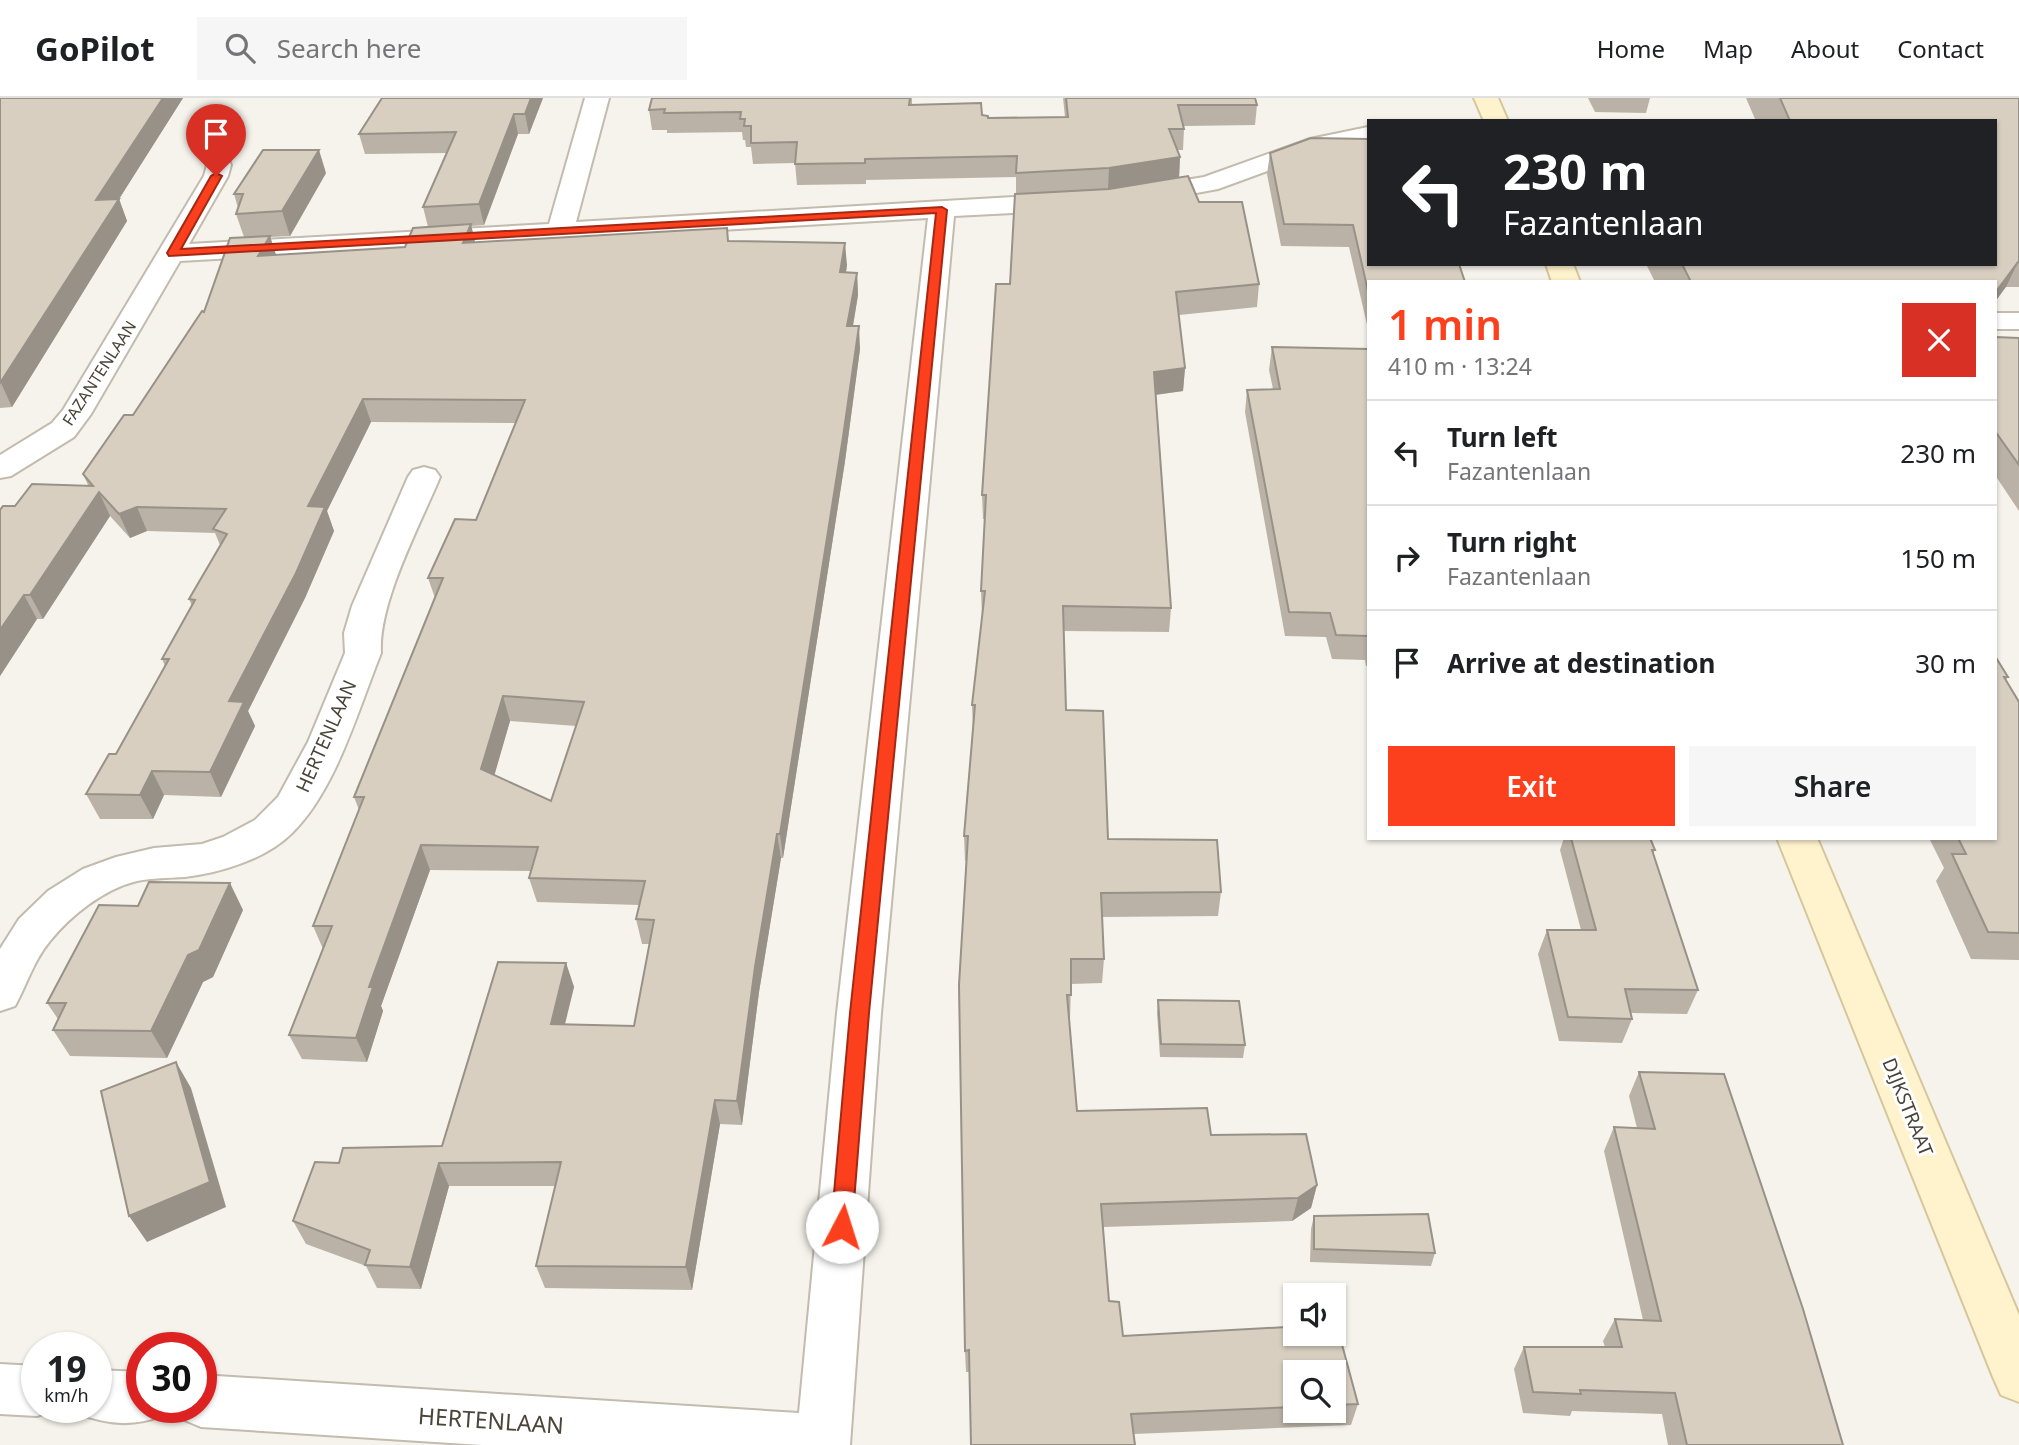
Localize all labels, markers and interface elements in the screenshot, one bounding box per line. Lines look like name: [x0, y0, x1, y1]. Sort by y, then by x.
search box: [197, 17, 687, 80]
text: GoPilot: [35, 26, 155, 71]
icon: search: [221, 29, 259, 67]
text: Search here: [277, 30, 421, 66]
text: Home: [1597, 32, 1665, 65]
text: Map: [1703, 32, 1753, 65]
text: About: [1791, 32, 1859, 65]
text: Contact: [1897, 32, 1984, 65]
pin: [186, 104, 246, 176]
icon: arrive: [197, 115, 235, 153]
text: 230 m: [1503, 138, 1648, 204]
icon: left: [1388, 147, 1479, 238]
text: Fazantenlaan: [1503, 201, 1704, 244]
text: 1 min: [1388, 295, 1502, 352]
button: close: [1902, 303, 1976, 377]
street label: FAZANTENLAAN: [57, 316, 141, 430]
text: 410 m · 13:24: [1388, 350, 1532, 382]
text: Turn left: [1447, 419, 1558, 455]
icon: left: [1388, 434, 1426, 472]
text: 230 m: [1900, 435, 1976, 471]
text: Fazantenlaan: [1447, 455, 1591, 487]
text: Turn right: [1447, 524, 1577, 560]
icon: right: [1388, 539, 1426, 577]
text: 150 m: [1900, 540, 1976, 576]
text: Fazantenlaan: [1447, 560, 1591, 592]
icon: arrive: [1388, 644, 1426, 682]
text: Arrive at destination: [1447, 645, 1716, 681]
text: 30 m: [1915, 645, 1976, 681]
street label: HERTENLAAN: [290, 676, 362, 796]
button: Exit: [1388, 746, 1675, 826]
button: Share: [1689, 746, 1976, 826]
street label: DIJKSTRAAT: [1877, 1054, 1940, 1160]
position arrow: [805, 1190, 879, 1264]
map controls: [1283, 1283, 1346, 1423]
button: sound: [1283, 1283, 1346, 1346]
speed limit sign: 30: [126, 1332, 217, 1423]
text: 19: [46, 1345, 87, 1392]
button: search: [1283, 1360, 1346, 1423]
text: km/h: [44, 1383, 89, 1407]
street label: HERTENLAAN: [417, 1399, 565, 1441]

